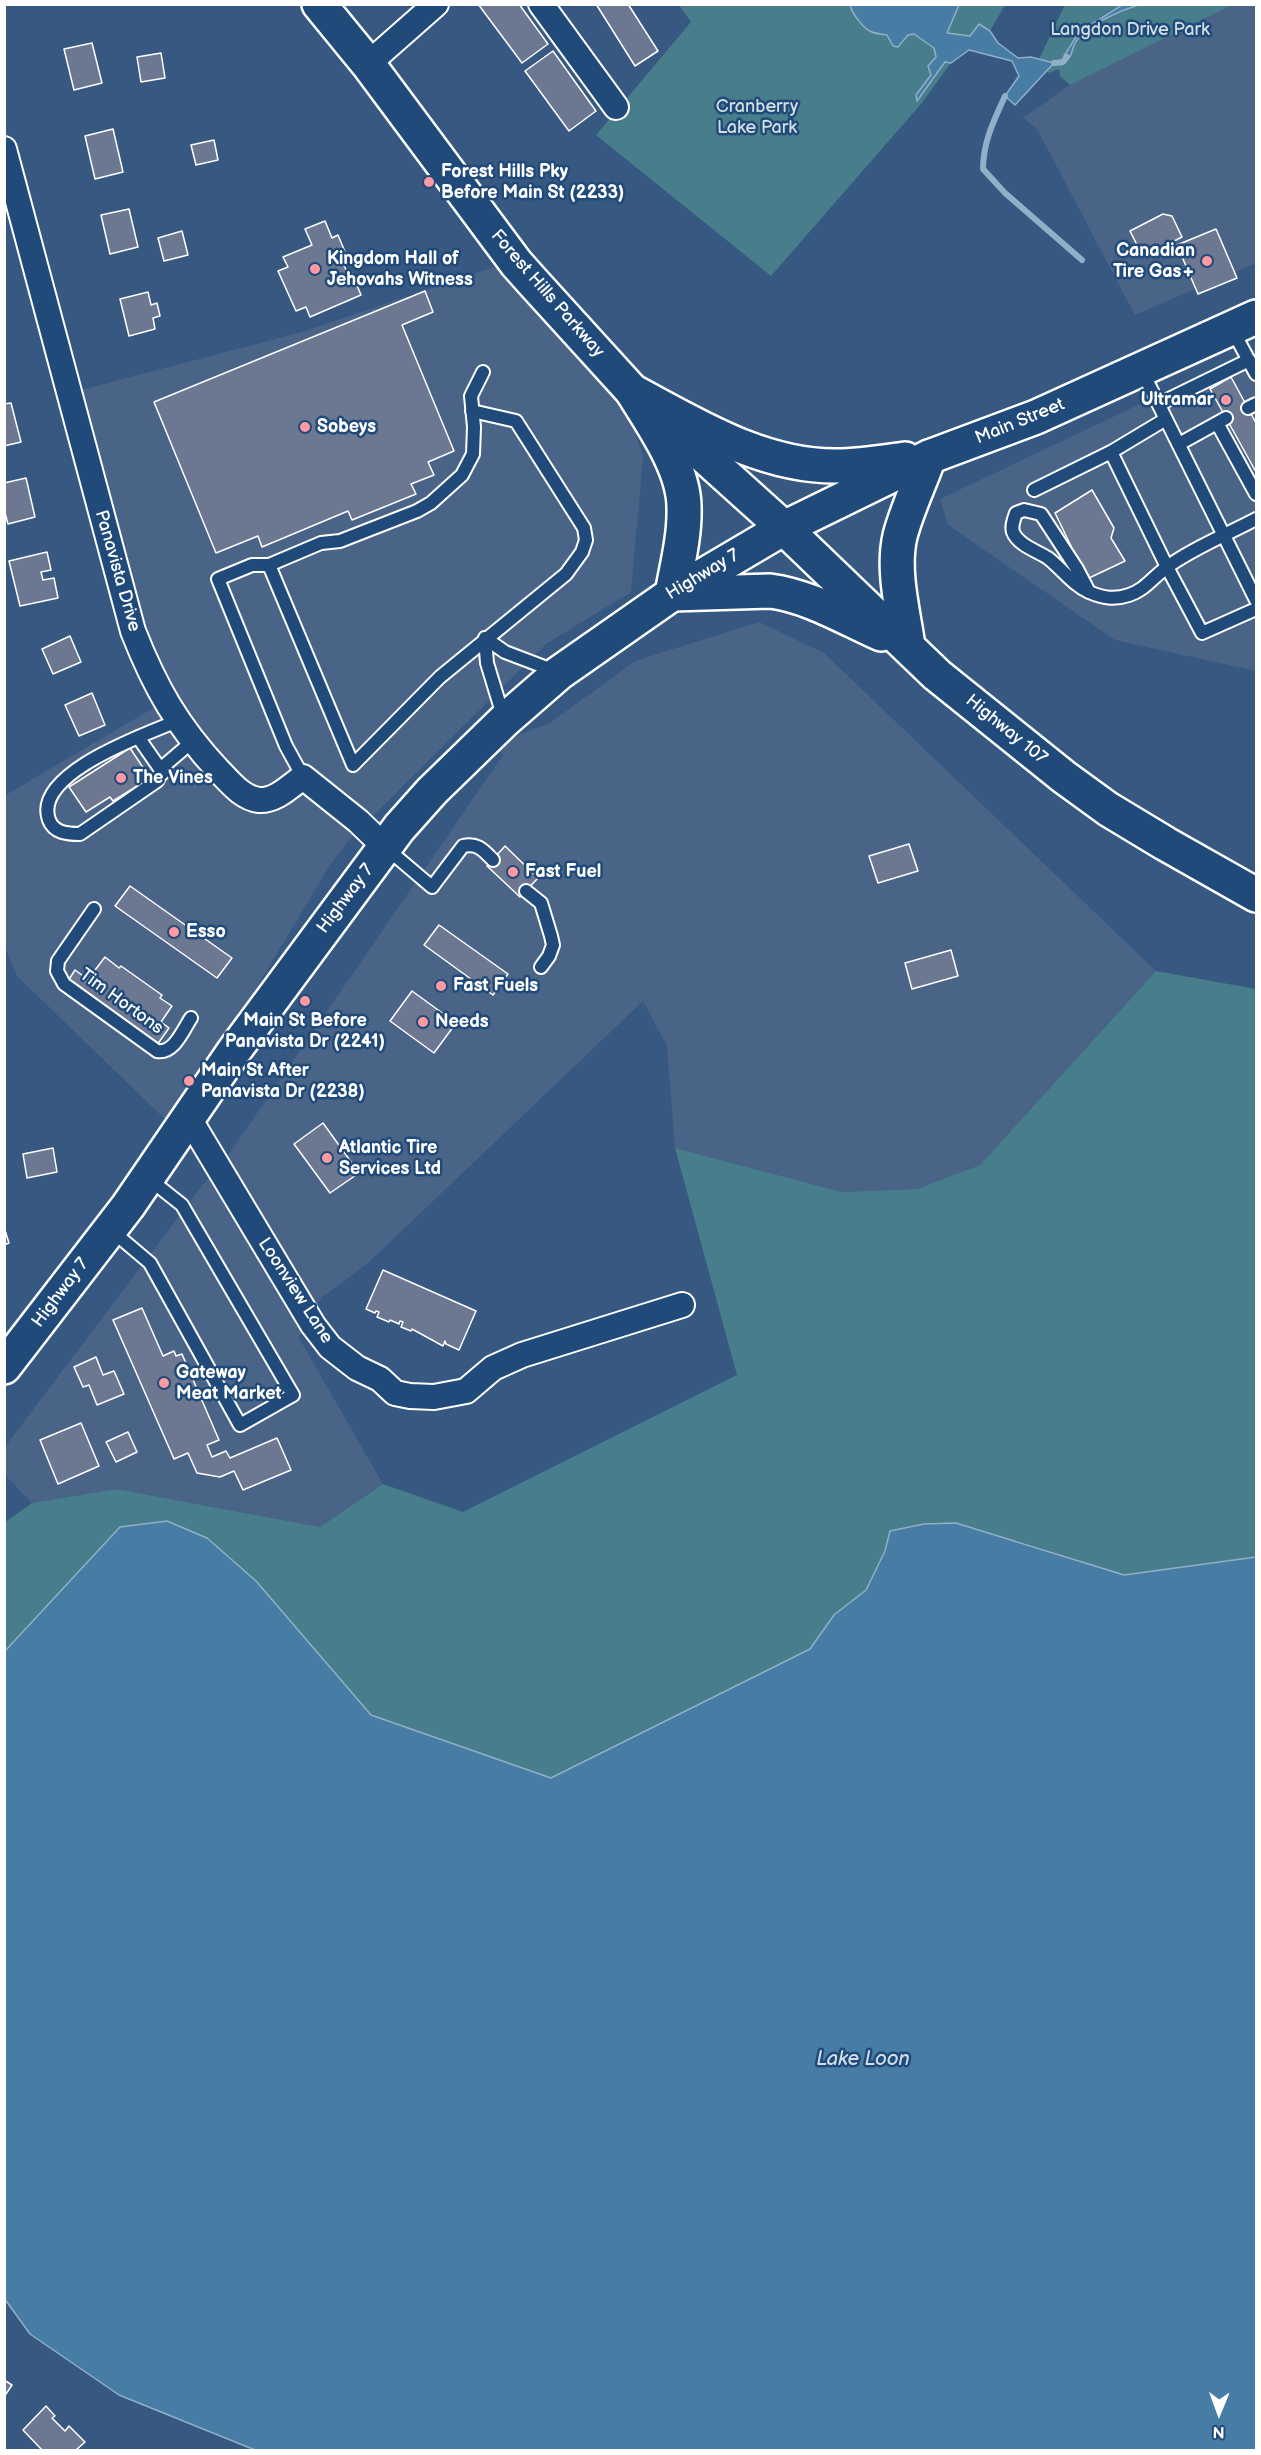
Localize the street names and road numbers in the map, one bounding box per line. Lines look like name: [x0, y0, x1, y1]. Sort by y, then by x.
street label: Forest Hills Parkway: [486, 226, 608, 362]
street label: Main Street: [972, 394, 1068, 450]
street label: Panavista Drive: [89, 508, 145, 634]
street label: Highway 7: [662, 545, 744, 605]
street label: Highway 107: [961, 690, 1051, 770]
street label: Highway 7: [313, 860, 379, 938]
street label: Tim Hortons: [75, 964, 167, 1040]
street label: Loonview Lane: [253, 1234, 337, 1348]
street label: Highway 7: [28, 1254, 94, 1332]

